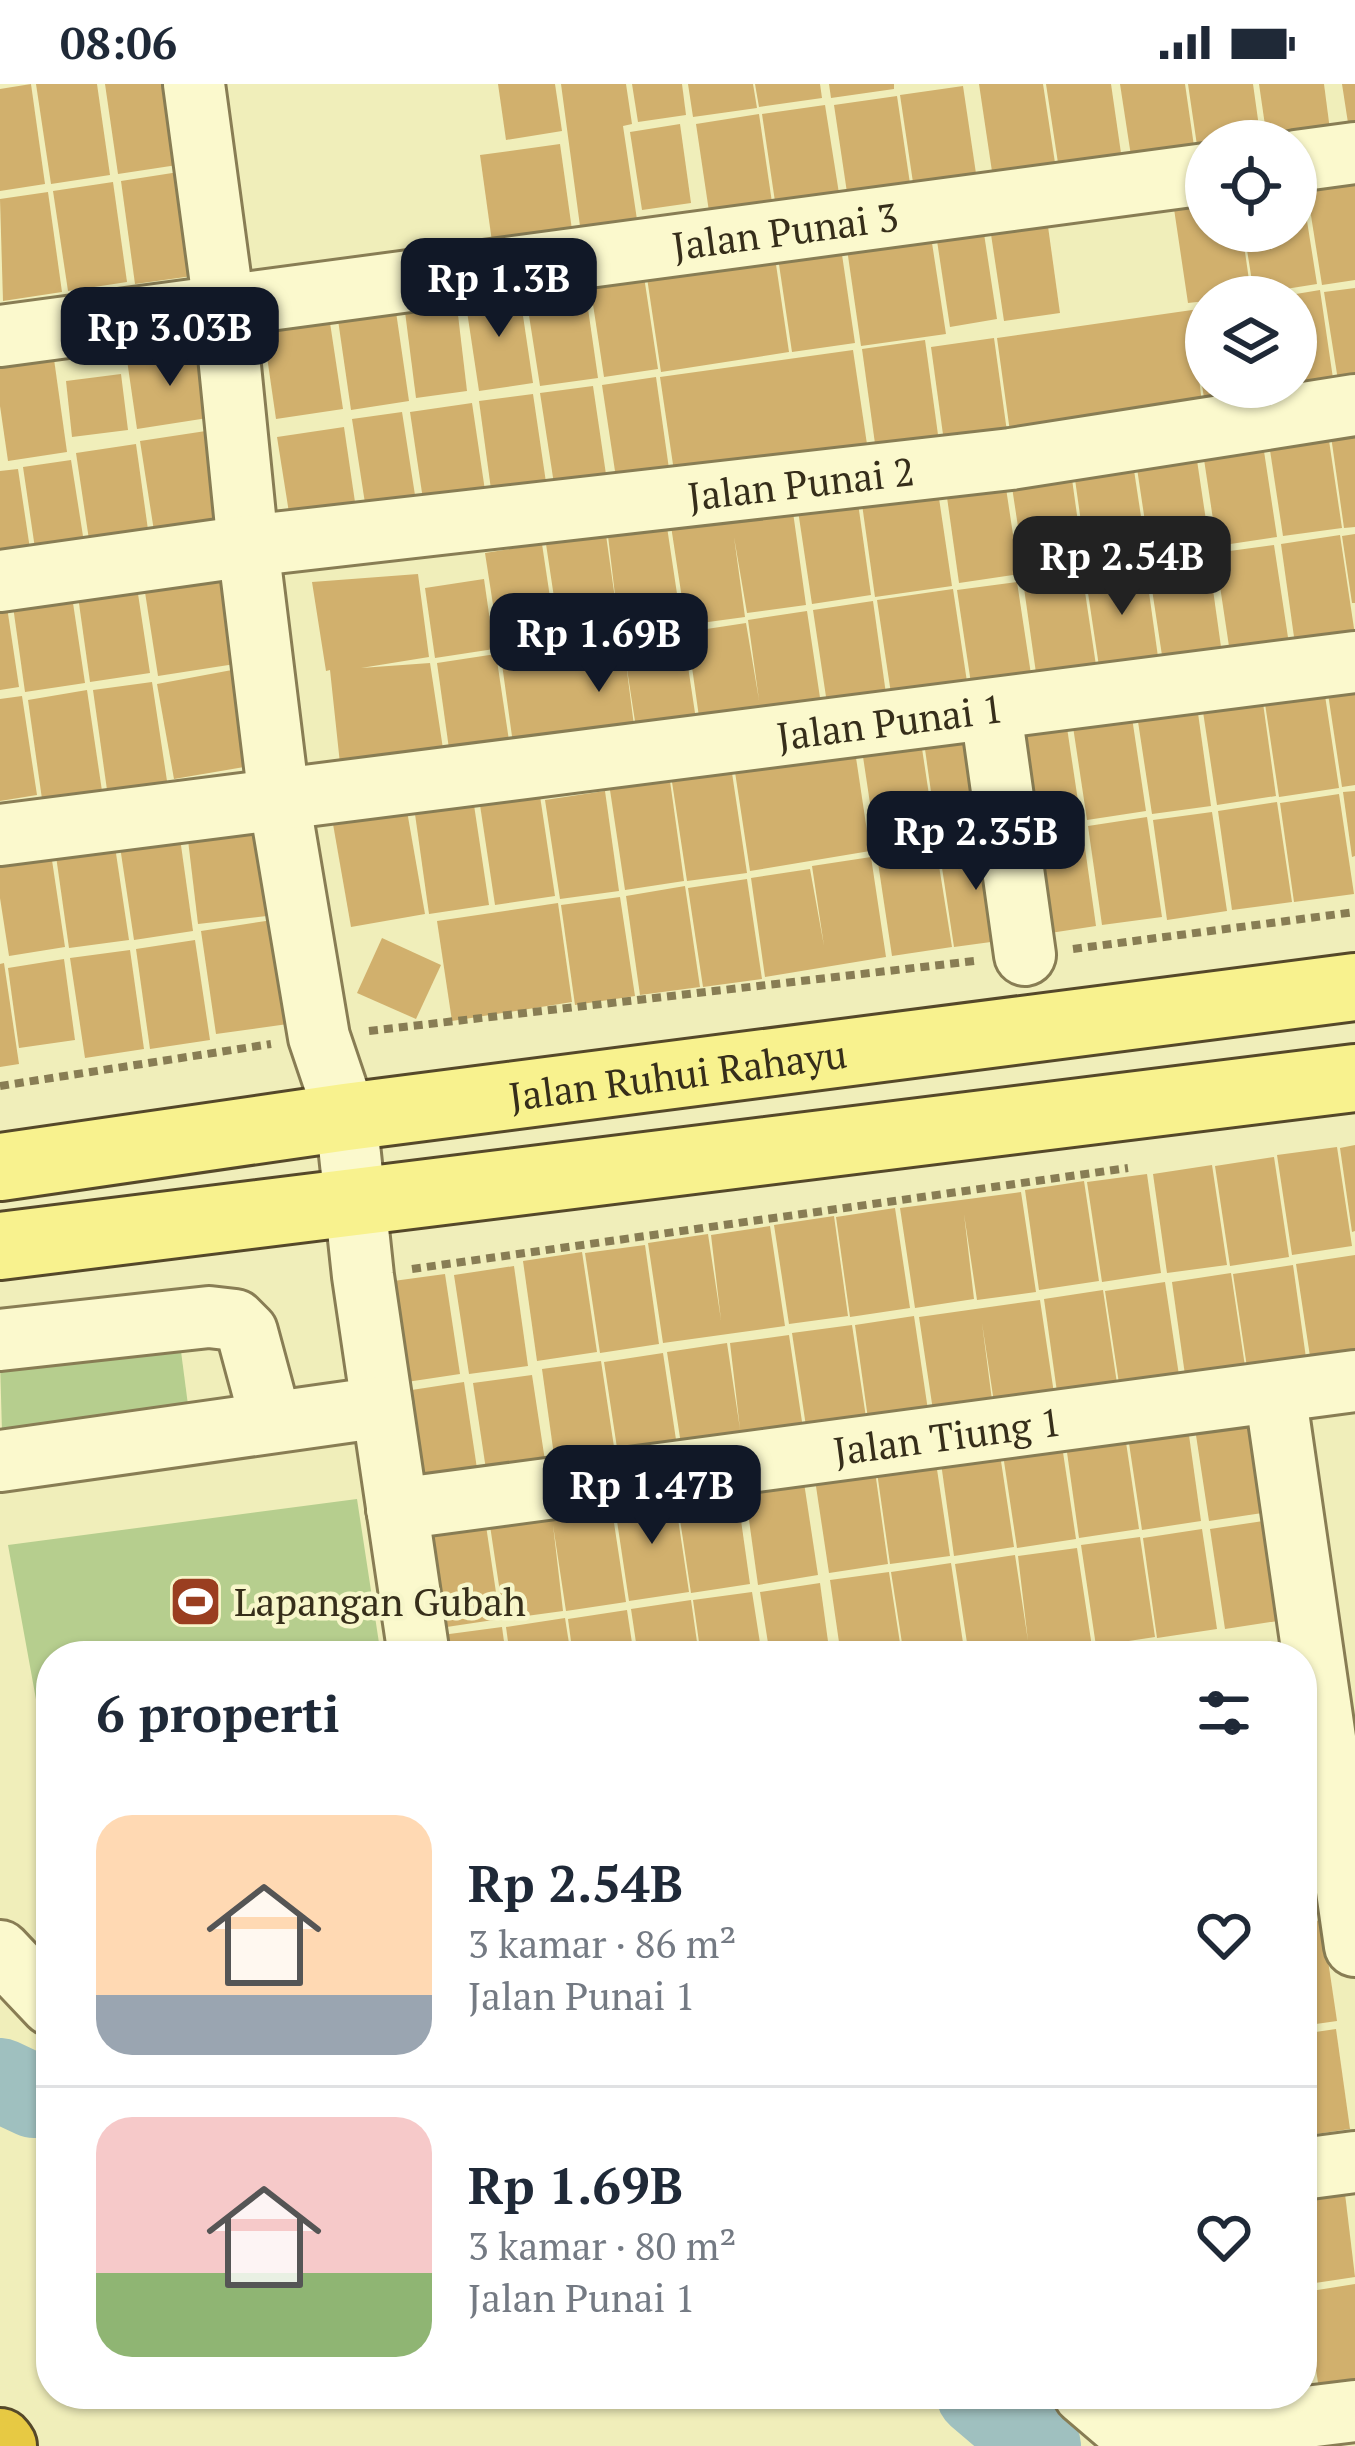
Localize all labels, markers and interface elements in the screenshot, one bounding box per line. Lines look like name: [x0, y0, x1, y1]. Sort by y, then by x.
text: 08:06: [60, 12, 177, 72]
map controls: [1185, 120, 1317, 408]
button: locate: [1185, 120, 1317, 252]
street label: Jalan Punai 3: [669, 190, 901, 271]
pin: Rp 1.3B: [388, 238, 610, 340]
text: Rp 1.3B: [428, 251, 570, 303]
button: layers: [1185, 276, 1317, 408]
pin: Rp 3.03B: [46, 287, 294, 389]
text: Rp 3.03B: [88, 300, 252, 352]
street label: Jalan Punai 2: [685, 444, 917, 522]
pin: Rp 2.54B: [998, 516, 1246, 618]
text: Rp 2.54B: [1040, 529, 1204, 581]
pin: Rp 1.69B: [475, 593, 723, 695]
text: Rp 1.69B: [517, 606, 681, 658]
street label: Jalan Punai 1: [774, 681, 1006, 762]
pin: Rp 2.35B: [852, 791, 1100, 893]
text: Rp 2.35B: [894, 804, 1058, 856]
street label: Jalan Ruhui Rahayu: [506, 1027, 850, 1122]
street label: Jalan Tiung 1: [830, 1395, 1064, 1476]
pin: Rp 1.47B: [528, 1445, 776, 1547]
text: Rp 1.47B: [570, 1458, 734, 1510]
sports icon: Lapangan Gubah: [167, 1573, 223, 1629]
place label: Lapangan Gubah: [234, 1575, 526, 1627]
text: 6 properti: [96, 1679, 340, 1747]
icon: filters: [1191, 1680, 1257, 1746]
text: Rp 2.54B: [468, 1849, 683, 1917]
icon: home: [192, 1863, 336, 2007]
icon: heart: [1191, 1902, 1257, 1968]
text: 3 kamar · 86 m²: [468, 1917, 736, 1969]
text: Jalan Punai 1: [468, 1969, 696, 2021]
text: Rp 1.69B: [468, 2151, 683, 2219]
icon: home: [192, 2165, 336, 2309]
icon: heart: [1191, 2204, 1257, 2270]
text: 3 kamar · 80 m²: [468, 2219, 736, 2271]
text: Jalan Punai 1: [468, 2271, 696, 2323]

